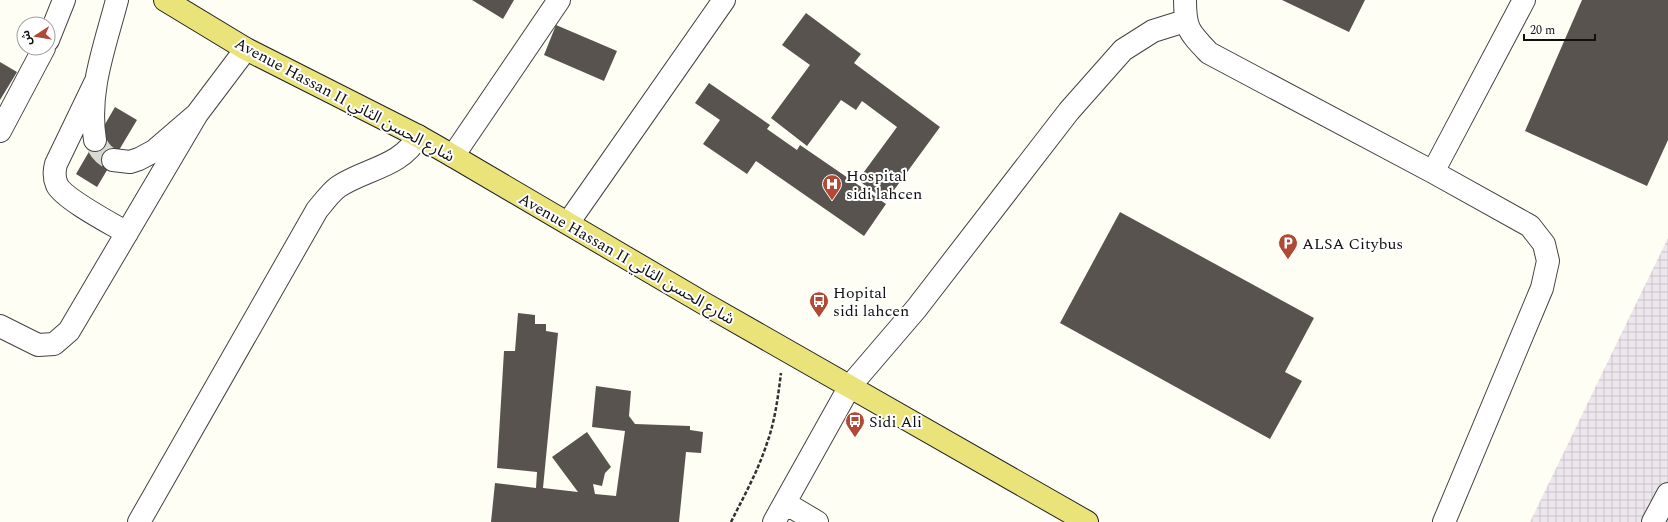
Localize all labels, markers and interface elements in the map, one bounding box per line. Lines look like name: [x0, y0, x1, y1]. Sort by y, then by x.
north arrow: [16, 16, 56, 56]
scale bar: [1524, 16, 1595, 42]
text: 20 m: [1530, 21, 1555, 40]
text: ش: [17, 29, 37, 47]
street label: Avenue Hassan II شارع الحسن الثاني: [230, 31, 459, 168]
place label: Hospital sidi lahcen: [846, 164, 922, 206]
hospital icon: Hospital sidi lahcen: [821, 173, 843, 201]
street label: Avenue Hassan II شارع الحسن الثاني: [514, 187, 739, 331]
parking icon: ALSA Citybus: [1277, 232, 1299, 260]
place label: ALSA Citybus: [1302, 232, 1403, 256]
place label: Hopital sidi lahcen: [833, 281, 909, 323]
bus stop icon: Hopital sidi lahcen: [808, 290, 830, 318]
bus stop icon: Sidi Ali: [844, 410, 866, 438]
place label: Sidi Ali: [869, 410, 922, 434]

